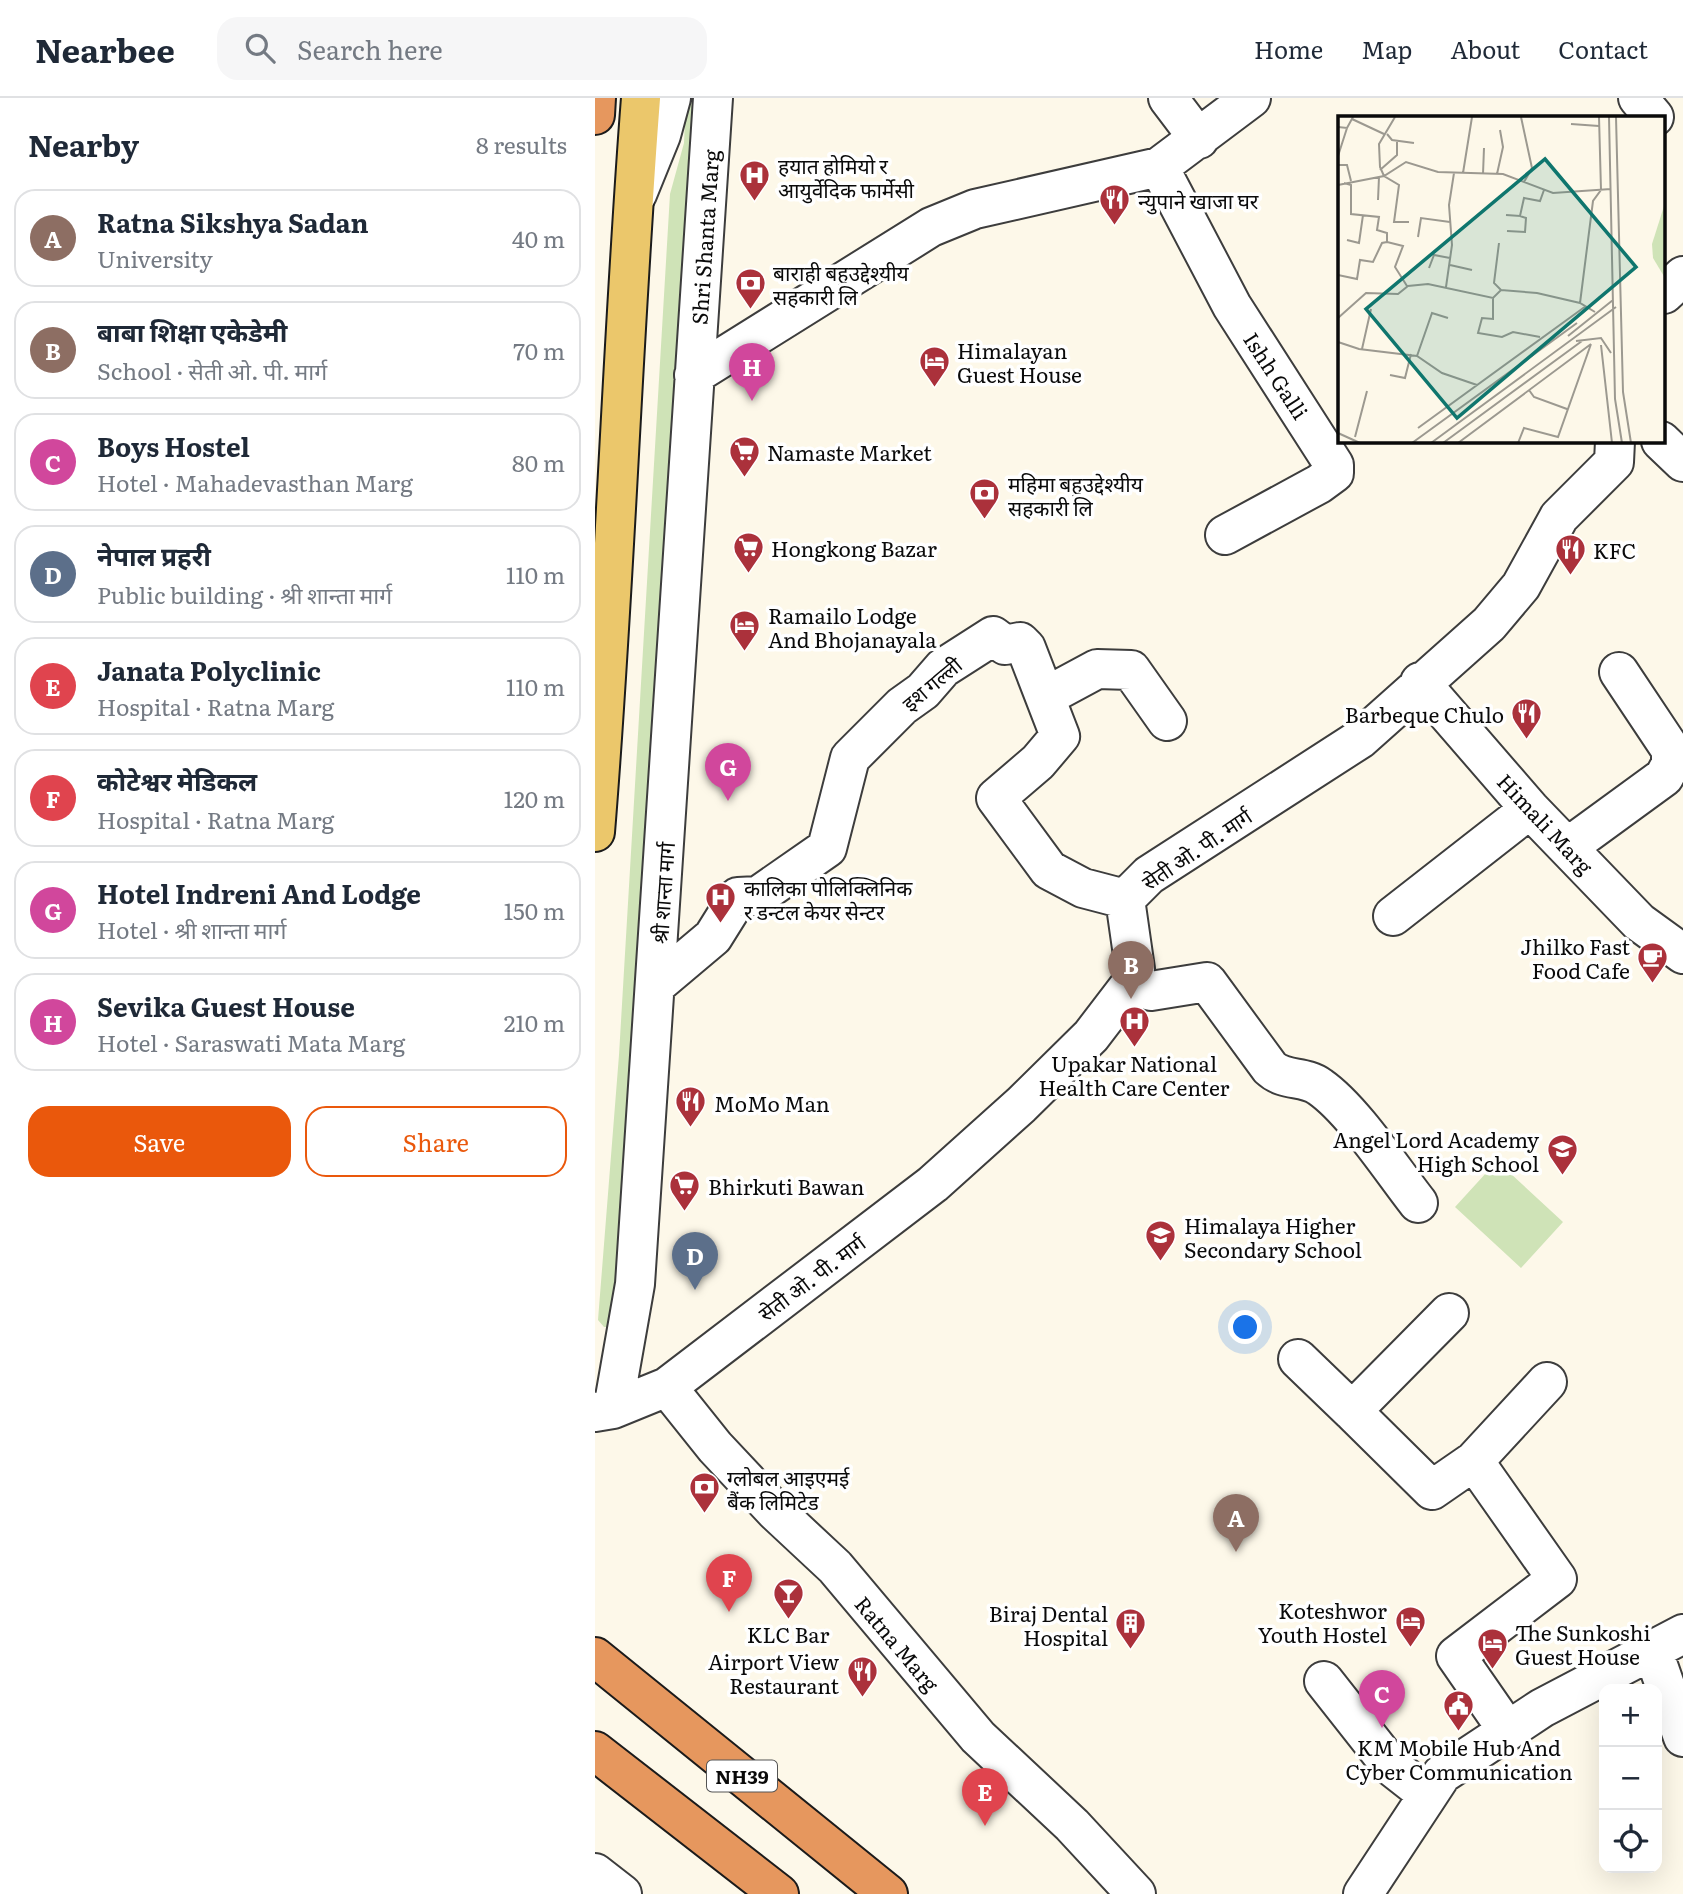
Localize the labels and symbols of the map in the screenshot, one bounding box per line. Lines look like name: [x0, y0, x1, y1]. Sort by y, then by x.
inset map: [1338, 116, 1665, 443]
street label: Shri Shanta Marg: [682, 148, 726, 326]
place label: हयात होमियो र आयुर्वेदिक फार्मेसी: [778, 149, 915, 204]
hospital icon: हयात होमियो र आयुर्वेदिक फार्मेसी: [738, 159, 772, 203]
restaurant icon: न्युपाने खाजा घर: [1098, 182, 1132, 226]
place label: न्युपाने खाजा घर: [1138, 184, 1259, 215]
place label: बाराही बहुउद्देश्यीय सहकारी लि: [773, 256, 910, 311]
bank icon: बाराही बहुउद्देश्यीय सहकारी लि: [733, 266, 767, 310]
street label: Ishh Galli: [1237, 325, 1317, 425]
place label: Himalayan Guest House: [957, 334, 1082, 389]
pin: H: [729, 343, 775, 401]
hotel icon: Himalayan Guest House: [917, 344, 951, 388]
supermarket icon: Namaste Market: [727, 434, 761, 478]
place label: Namaste Market: [767, 436, 932, 467]
place label: महिमा बहुउद्देश्यीय सहकारी लि: [1008, 467, 1144, 522]
bank icon: महिमा बहुउद्देश्यीय सहकारी लि: [968, 477, 1002, 521]
supermarket icon: Hongkong Bazar: [731, 530, 765, 574]
place label: Hongkong Bazar: [771, 532, 937, 563]
restaurant icon: KFC: [1553, 532, 1587, 576]
place label: KFC: [1593, 534, 1636, 565]
place label: Ramailo Lodge And Bhojanayala: [768, 599, 937, 654]
hotel icon: Ramailo Lodge And Bhojanayala: [728, 609, 762, 653]
street label: इश गल्ली: [894, 648, 968, 717]
restaurant icon: Barbeque Chulo: [1510, 696, 1544, 740]
place label: Barbeque Chulo: [1345, 698, 1504, 729]
pin: G: [705, 743, 751, 801]
street label: Himali Marg: [1491, 766, 1601, 881]
street label: सेती ओ. पी. मार्ग: [1135, 799, 1258, 896]
street label: श्री शान्ता मार्ग: [643, 840, 681, 945]
place label: कालिका पोलिक्लिनिक र डन्टल केयर सेन्टर: [744, 871, 913, 926]
hospital icon: कालिका पोलिक्लिनिक र डन्टल केयर सेन्टर: [704, 881, 738, 925]
place label: Jhilko Fast Food Cafe: [1520, 930, 1631, 985]
cafe icon: Jhilko Fast Food Cafe: [1636, 940, 1670, 984]
pin: B: [1108, 941, 1154, 999]
hospital icon: Upakar National Health Care Center: [1117, 1005, 1151, 1049]
place label: Upakar National Health Care Center: [1038, 1047, 1230, 1102]
restaurant icon: MoMo Man: [674, 1085, 708, 1129]
place label: MoMo Man: [714, 1087, 830, 1118]
place label: Angel Lord Academy High School: [1333, 1123, 1540, 1178]
school or university icon: Angel Lord Academy High School: [1545, 1133, 1579, 1177]
supermarket icon: Bhirkuti Bawan: [668, 1168, 702, 1212]
place label: Bhirkuti Bawan: [708, 1170, 865, 1201]
place label: Himalaya Higher Secondary School: [1184, 1209, 1362, 1264]
school or university icon: Himalaya Higher Secondary School: [1144, 1219, 1178, 1263]
street label: सेती ओ. पी. मार्ग: [751, 1226, 872, 1328]
pin: D: [672, 1232, 718, 1290]
your location: [1228, 1310, 1262, 1344]
place label: ग्लोबल आइएमई बैंक लिमिटेड: [727, 1461, 850, 1516]
bank icon: ग्लोबल आइएमई बैंक लिमिटेड: [687, 1471, 721, 1515]
pin: A: [1213, 1494, 1259, 1552]
pin: F: [706, 1554, 752, 1612]
bar icon: KLC Bar: [771, 1576, 805, 1620]
street label: Ratna Marg: [849, 1588, 947, 1698]
place label: Koteshwor Youth Hostel: [1258, 1594, 1387, 1649]
place label: Biraj Dental Hospital: [989, 1597, 1108, 1652]
hotel icon: Koteshwor Youth Hostel: [1393, 1604, 1427, 1648]
building icon: Biraj Dental Hospital: [1114, 1607, 1148, 1651]
place label: The Sunkoshi Guest House: [1515, 1616, 1650, 1671]
place label: KLC Bar: [747, 1618, 829, 1649]
hotel icon: The Sunkoshi Guest House: [1475, 1626, 1509, 1670]
place label: Airport View Restaurant: [708, 1645, 840, 1700]
restaurant icon: Airport View Restaurant: [845, 1655, 879, 1699]
pin: C: [1359, 1670, 1405, 1728]
public building icon: KM Mobile Hub And Cyber Communication: [1442, 1689, 1476, 1733]
place label: KM Mobile Hub And Cyber Communication: [1345, 1731, 1573, 1786]
road number: NH39: [707, 1760, 777, 1792]
pin: E: [962, 1768, 1008, 1826]

